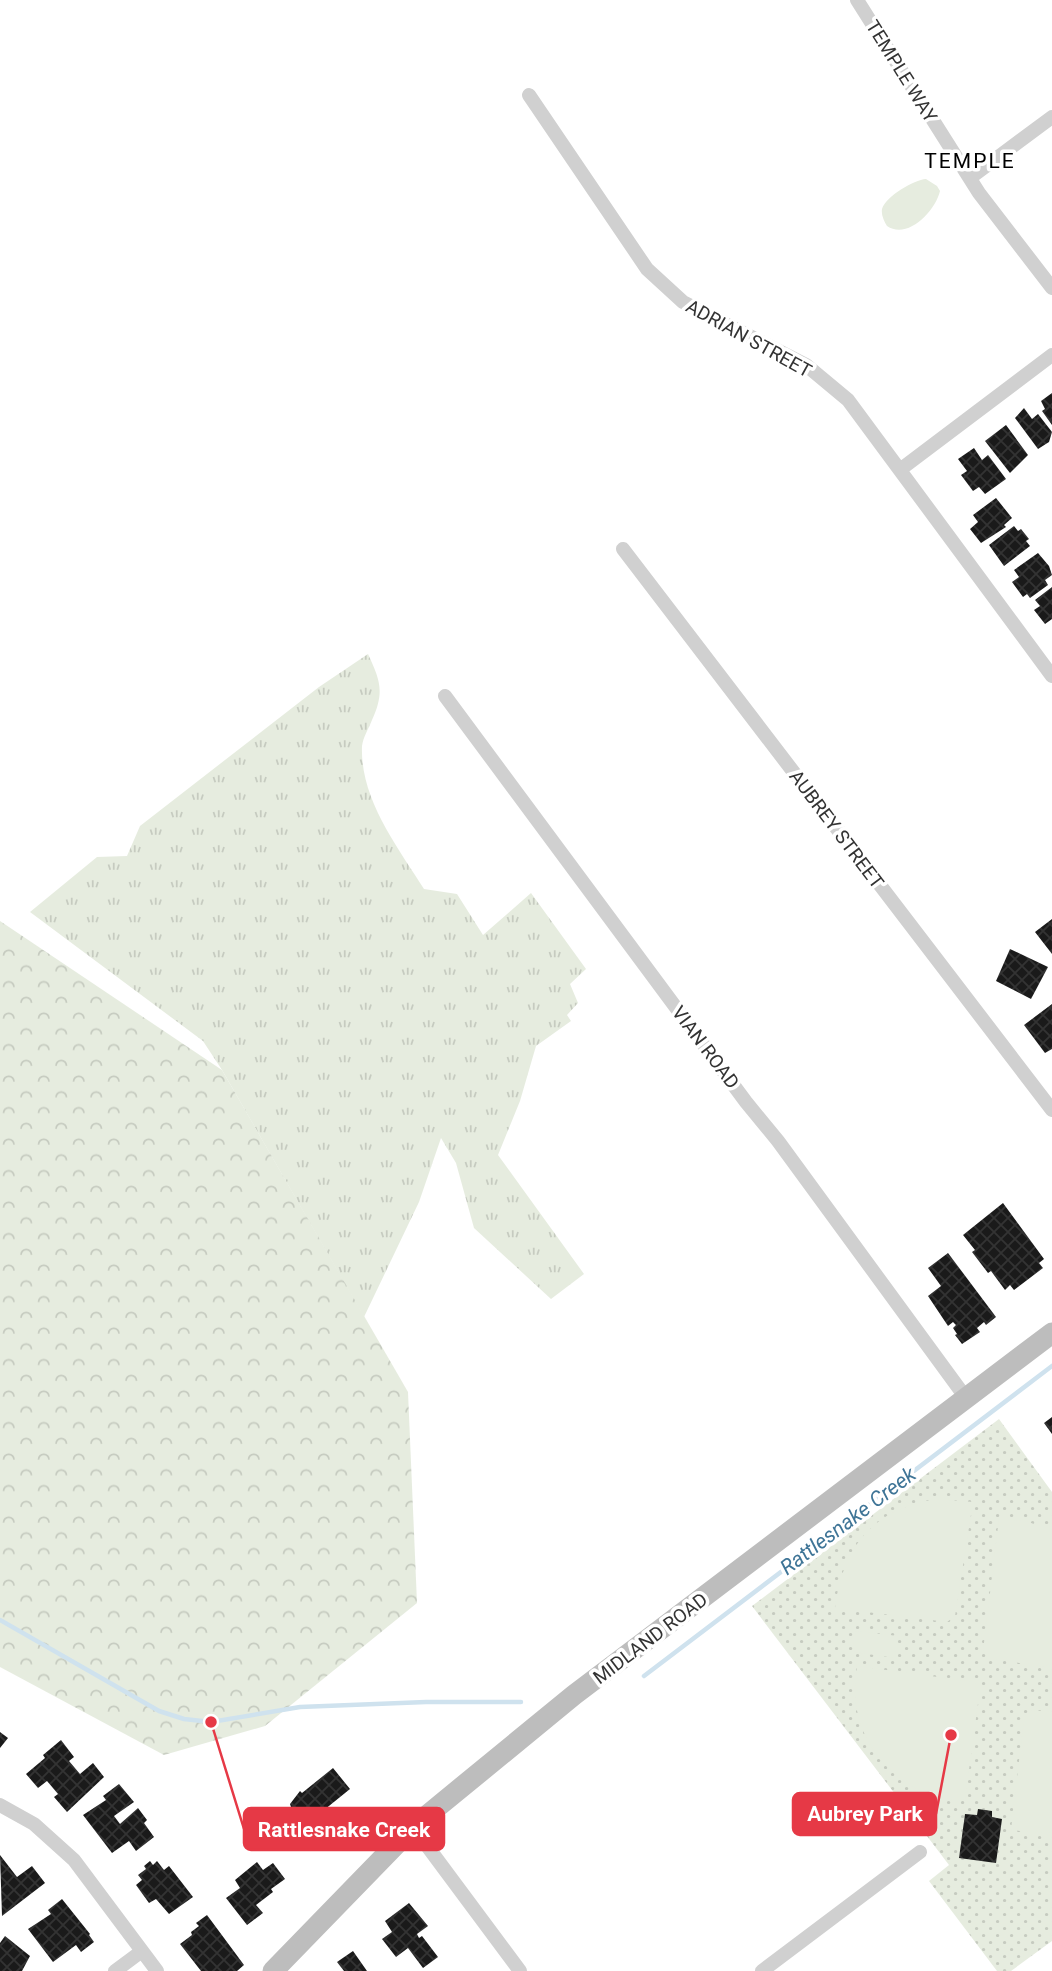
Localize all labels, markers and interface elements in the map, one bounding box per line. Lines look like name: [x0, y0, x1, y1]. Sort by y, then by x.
street label: TEMPLE WAY: [861, 16, 942, 127]
district label: TEMPLE: [924, 149, 1016, 173]
street label: ADRIAN STREET: [682, 294, 816, 382]
street label: AUBREY STREET: [785, 765, 889, 893]
street label: VIAN ROAD: [667, 1001, 744, 1093]
water label: Rattlesnake Creek: [775, 1462, 921, 1580]
street label: MIDLAND ROAD: [589, 1588, 712, 1689]
callout: Aubrey Park: [793, 1793, 936, 1835]
text: Aubrey Park: [807, 1802, 924, 1826]
callout: Rattlesnake Creek: [244, 1808, 444, 1850]
text: Rattlesnake Creek: [258, 1818, 431, 1842]

